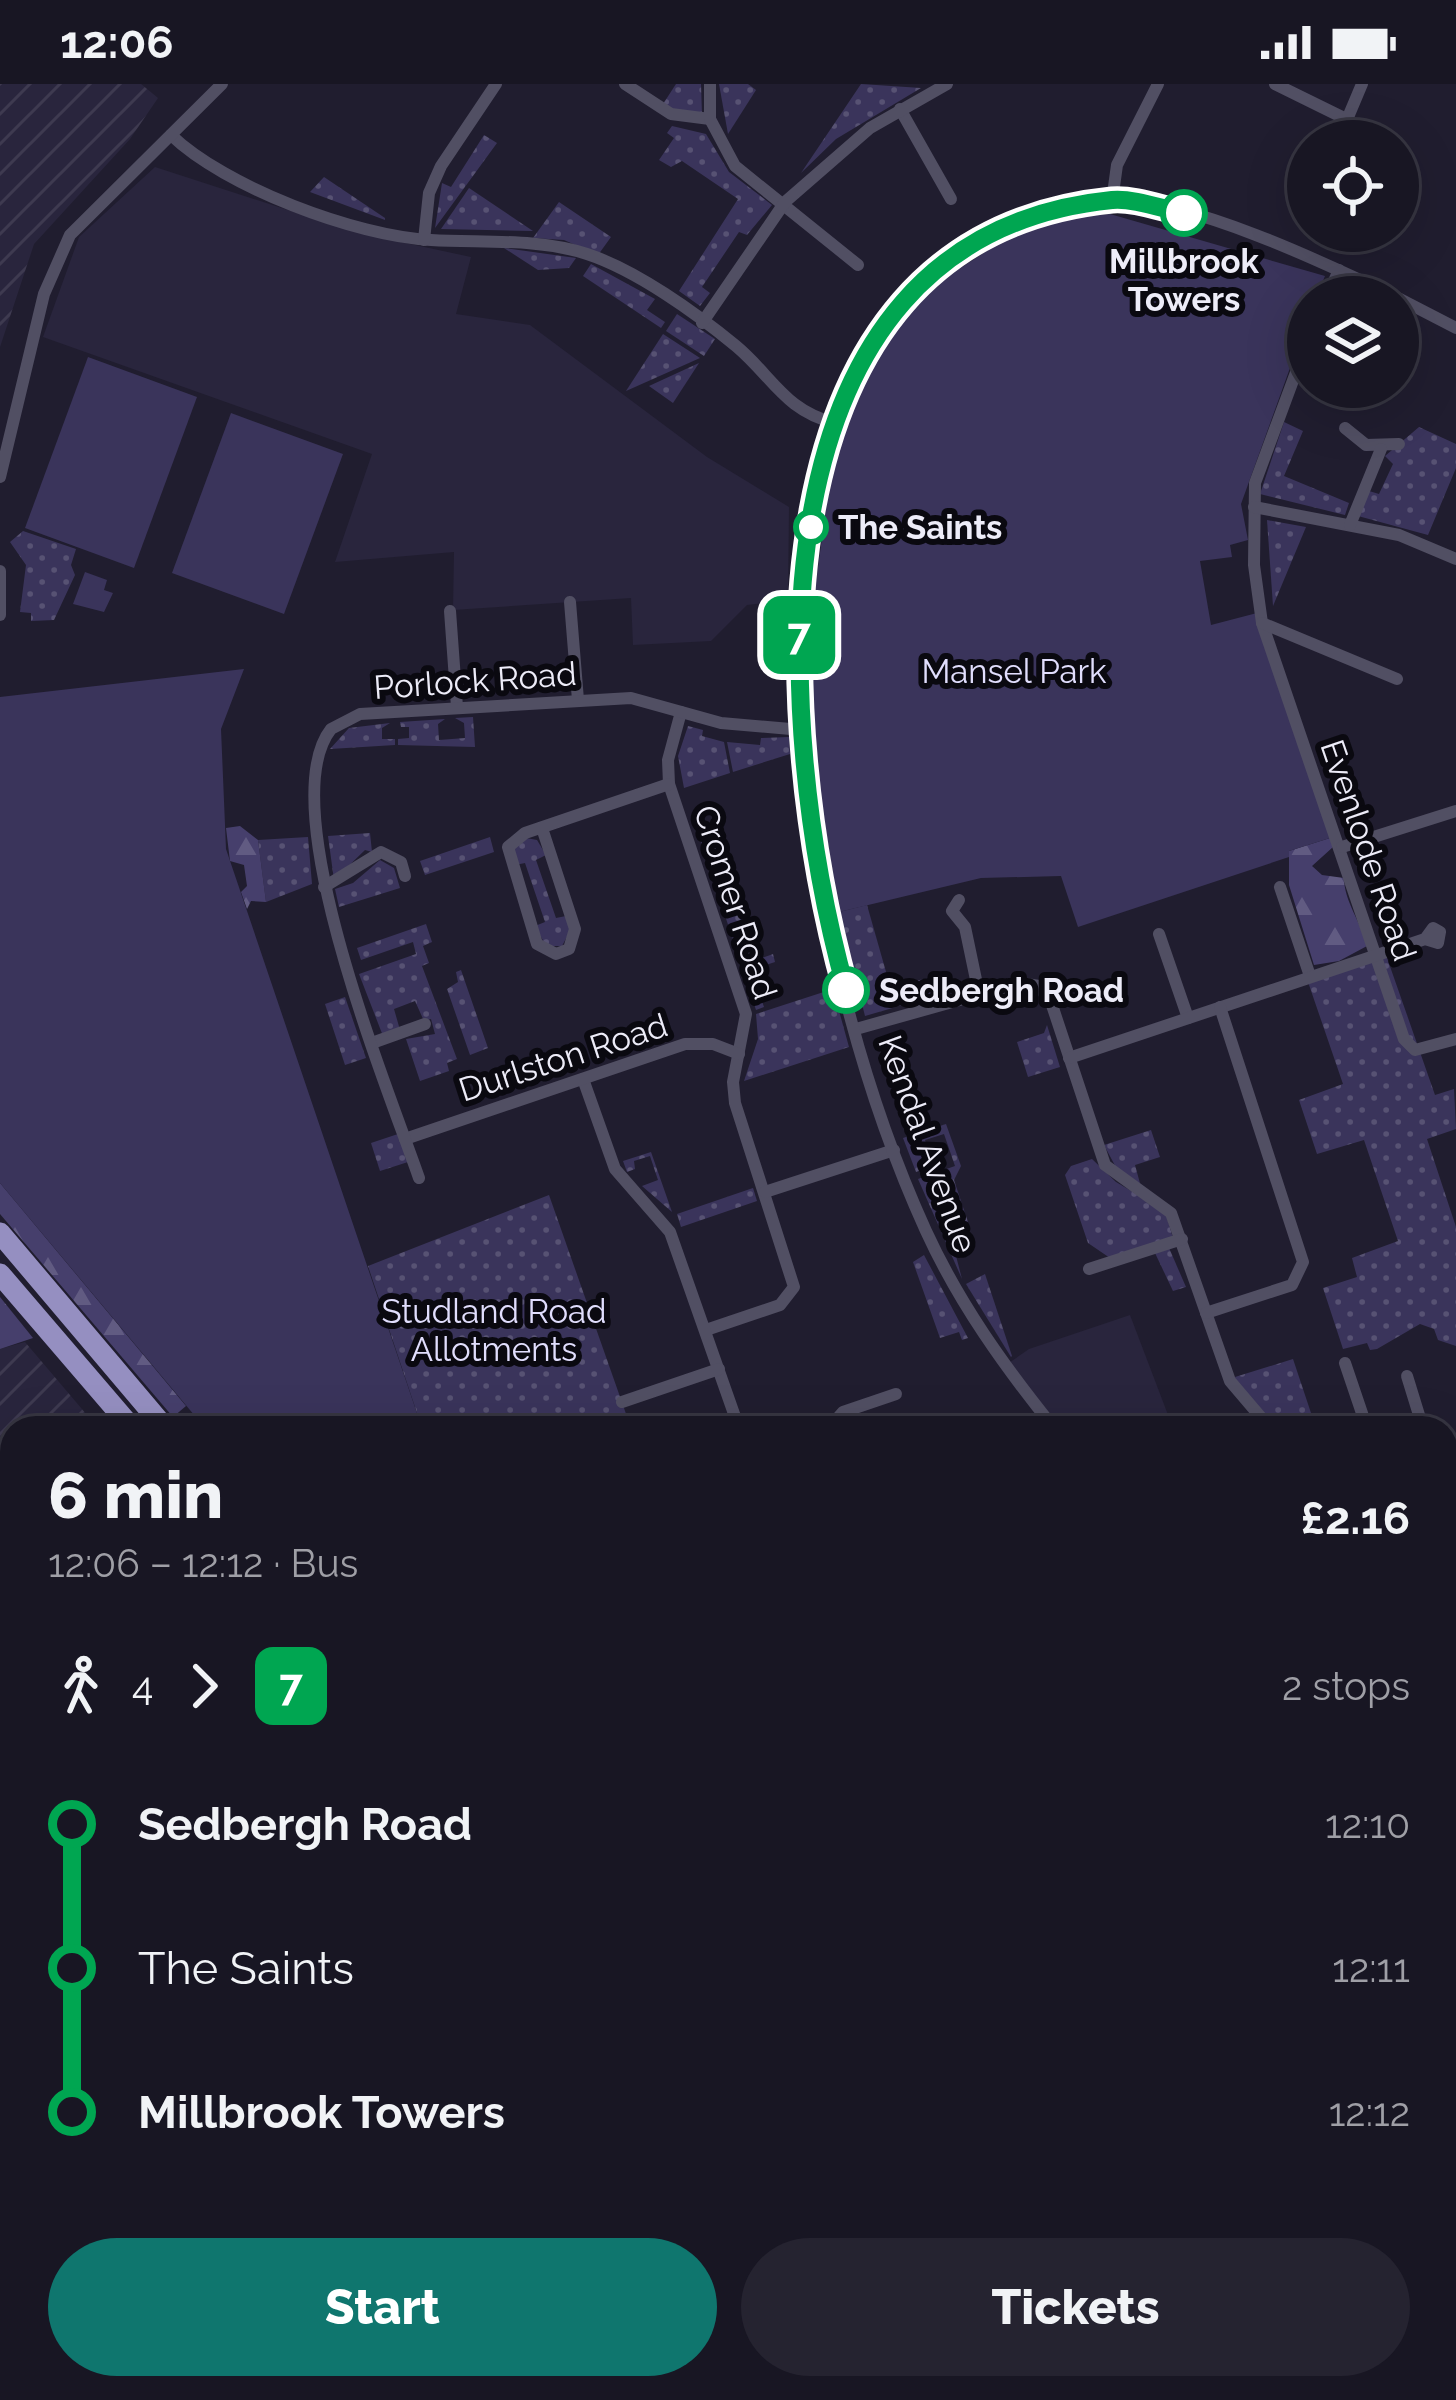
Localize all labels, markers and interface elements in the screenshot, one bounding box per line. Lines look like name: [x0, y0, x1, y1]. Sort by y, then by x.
text: 12:06: [60, 16, 174, 69]
map controls: [1287, 120, 1419, 408]
button: locate: [1287, 120, 1419, 252]
marker: Millbrook Towers: [1162, 191, 1206, 235]
place label: Millbrook Towers: [1109, 242, 1259, 319]
button: layers: [1287, 276, 1419, 408]
place label: The Saints: [838, 508, 1002, 547]
marker: The Saints: [795, 511, 827, 543]
line badge: 7: [760, 596, 838, 674]
text: 7: [787, 610, 811, 659]
park label: Mansel Park: [921, 652, 1107, 691]
street label: Porlock Road: [372, 654, 578, 707]
street label: Evenlode Road: [1312, 735, 1425, 966]
street label: Cromer Road: [686, 800, 785, 1004]
marker: Sedbergh Road: [824, 968, 868, 1012]
place label: Sedbergh Road: [879, 971, 1124, 1010]
street label: Durlston Road: [454, 1005, 672, 1110]
street label: Kendal Avenue: [870, 1030, 985, 1258]
park label: Studland Road Allotments: [381, 1292, 607, 1369]
text: 6 min: [48, 1456, 223, 1533]
text: £2.16: [1300, 1492, 1410, 1545]
text: 12:06 – 12:12 · Bus: [48, 1540, 358, 1586]
icon: walk: [48, 1653, 114, 1719]
icon: forward: [171, 1653, 237, 1719]
text: 7: [279, 1661, 303, 1710]
text: 4: [132, 1663, 153, 1709]
text: 2 stops: [1282, 1663, 1410, 1709]
text: Sedbergh Road: [138, 1798, 472, 1851]
text: 12:10: [1325, 1801, 1410, 1847]
text: The Saints: [138, 1942, 354, 1995]
text: 12:11: [1332, 1945, 1410, 1991]
text: Millbrook Towers: [138, 2086, 505, 2139]
text: 12:12: [1329, 2089, 1410, 2135]
button: Start: [48, 2238, 717, 2376]
button: Tickets: [741, 2238, 1410, 2376]

